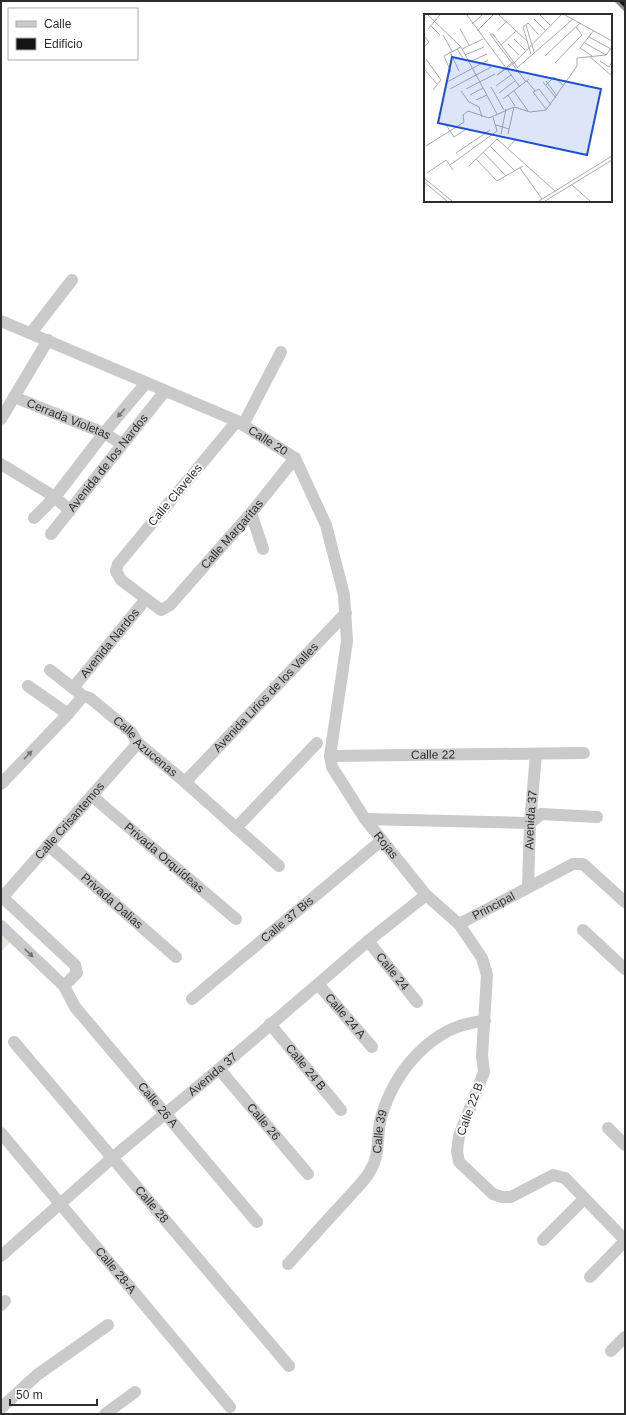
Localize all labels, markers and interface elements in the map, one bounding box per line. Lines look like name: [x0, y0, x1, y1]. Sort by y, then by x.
legend: [8, 8, 138, 60]
inset map: [424, 14, 612, 202]
text: Calle: [44, 17, 72, 31]
text: Edificio: [44, 37, 83, 51]
street label: Cerrada Violetas: [25, 396, 113, 442]
one-way arrow: [116, 407, 125, 418]
street label: Avenida de los Nardos: [65, 411, 151, 514]
street label: Calle 20: [246, 423, 291, 459]
street label: Calle Claveles: [145, 461, 205, 529]
street label: Calle Margaritas: [198, 497, 266, 572]
street label: Avenida Nardos: [77, 606, 142, 681]
street label: Avenida Lirios de los Valles: [210, 640, 321, 755]
street label: Calle Azucenas: [110, 713, 180, 780]
street label: Calle 22: [411, 748, 455, 762]
one-way arrow: [23, 751, 32, 760]
street label: Calle Crisantemos: [32, 779, 107, 862]
street label: Avenida 37: [522, 789, 540, 850]
street label: Privada Orquídeas: [122, 820, 207, 896]
street label: Rojas: [371, 829, 401, 862]
street label: Privada Dalias: [78, 870, 146, 932]
street label: Principal: [470, 889, 517, 923]
street label: Calle 37 Bis: [258, 893, 316, 945]
one-way arrow: [24, 948, 34, 958]
street label: Calle 24: [373, 950, 412, 993]
street label: Calle 24 A: [322, 991, 368, 1041]
street label: Calle 24 B: [283, 1041, 329, 1093]
street label: Avenida 37: [185, 1049, 240, 1099]
street label: Calle 26 A: [135, 1079, 181, 1130]
street label: Calle 22 B: [454, 1081, 486, 1137]
street label: Calle 26: [244, 1100, 283, 1143]
street label: Calle 39: [370, 1108, 390, 1154]
street label: Calle 28: [132, 1183, 172, 1226]
street label: Calle 28-A: [92, 1244, 139, 1296]
scale bar: [10, 1381, 97, 1407]
text: 50 m: [16, 1388, 43, 1402]

